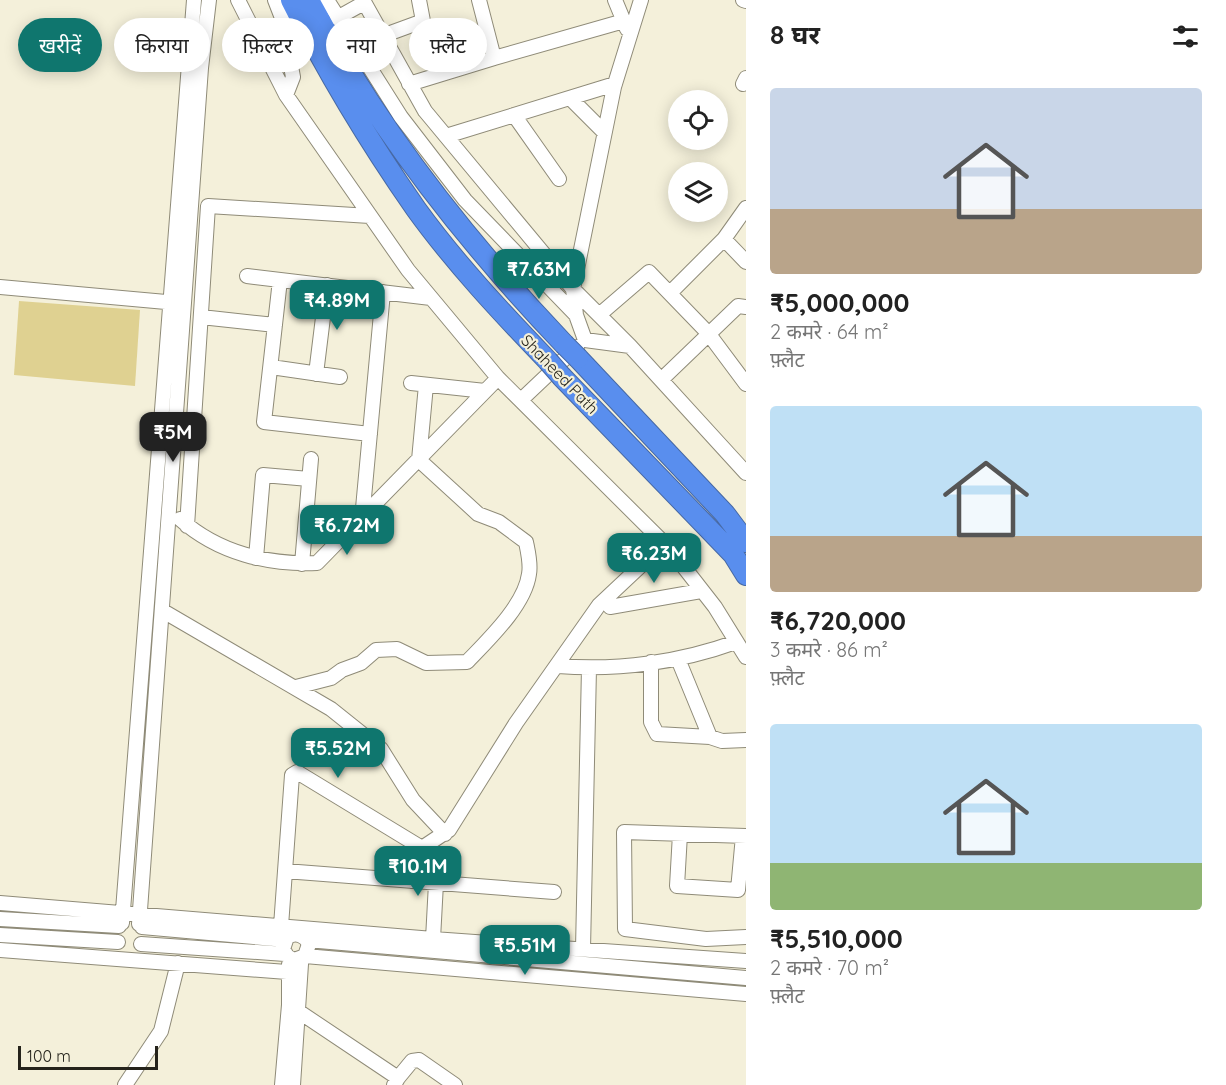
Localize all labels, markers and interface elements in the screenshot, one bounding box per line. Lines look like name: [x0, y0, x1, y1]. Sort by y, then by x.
chip: खरीदें: [18, 18, 102, 72]
chip: किराया: [114, 18, 210, 72]
chip: फ़िल्टर: [222, 18, 314, 72]
chip: नया: [326, 18, 397, 72]
chip: फ़्लैट: [409, 18, 487, 72]
text: 8 घर: [770, 18, 820, 51]
icon: filters: [1169, 20, 1202, 53]
map controls: [668, 90, 728, 222]
button: locate: [668, 90, 728, 150]
icon: home: [932, 127, 1040, 235]
button: layers: [668, 162, 728, 222]
pin: ₹7.63M: [490, 249, 588, 300]
text: ₹7.63M: [507, 256, 571, 281]
pin: ₹4.89M: [288, 280, 386, 331]
text: ₹5,000,000: [770, 286, 909, 319]
text: ₹4.89M: [304, 287, 370, 312]
text: 2 कमरे · 64 m²: [770, 319, 889, 344]
street label: Shaheed Path: [517, 330, 603, 418]
text: फ़्लैट: [770, 347, 805, 372]
pin: ₹5M: [144, 412, 202, 463]
text: ₹5M: [154, 419, 192, 444]
icon: home: [932, 445, 1040, 553]
pin: ₹6.72M: [298, 505, 396, 556]
text: ₹6.72M: [314, 512, 380, 537]
pin: ₹6.23M: [605, 533, 703, 584]
text: ₹6.23M: [621, 540, 687, 565]
text: ₹6,720,000: [770, 604, 906, 637]
text: 3 कमरे · 86 m²: [770, 637, 888, 662]
text: फ़्लैट: [770, 665, 805, 690]
pin: ₹5.52M: [289, 728, 387, 779]
text: ₹5.52M: [305, 735, 371, 760]
icon: home: [932, 763, 1040, 871]
pin: ₹10.1M: [369, 846, 467, 897]
text: ₹10.1M: [388, 853, 448, 878]
text: ₹5,510,000: [770, 922, 903, 955]
pin: ₹5.51M: [476, 925, 574, 976]
text: ₹5.51M: [494, 932, 556, 957]
text: 2 कमरे · 70 m²: [770, 955, 889, 980]
text: फ़्लैट: [770, 983, 805, 1008]
scale bar: [18, 1043, 158, 1070]
text: 100 m: [27, 1046, 71, 1066]

